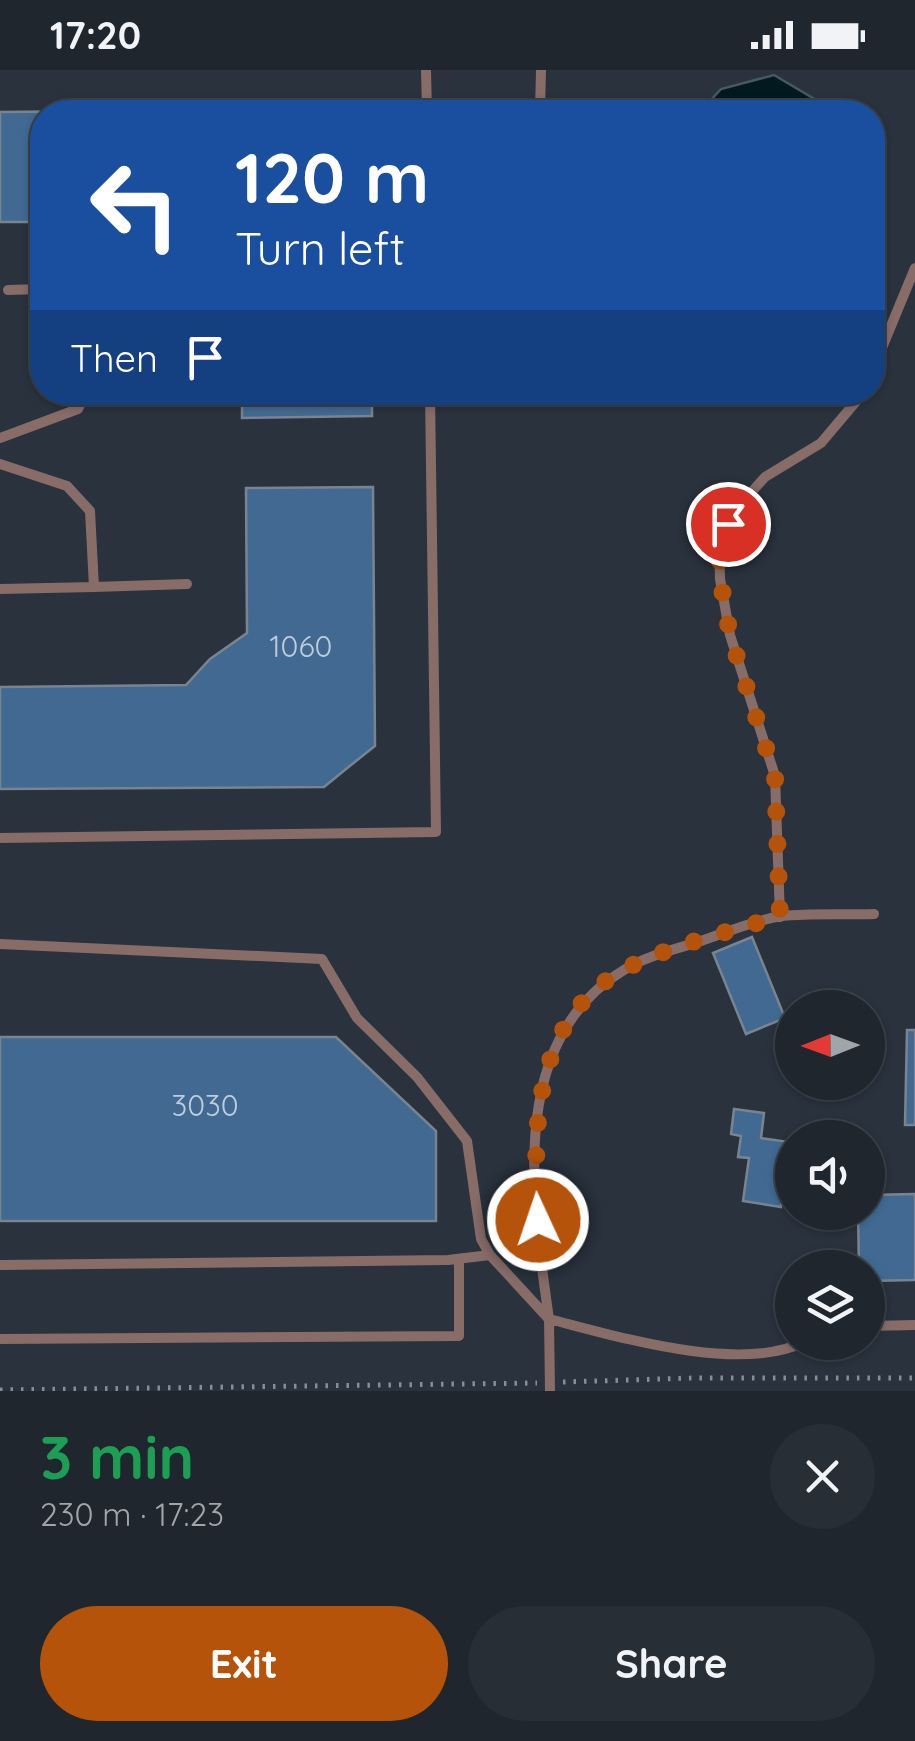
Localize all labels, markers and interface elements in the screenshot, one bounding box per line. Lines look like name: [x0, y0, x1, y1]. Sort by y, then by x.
text: 17:20: [50, 11, 141, 59]
text: 120 m: [235, 133, 429, 221]
icon: left: [70, 140, 200, 270]
text: Turn left: [235, 220, 405, 276]
icon: arrive: [178, 330, 233, 385]
text: Then: [70, 334, 158, 382]
pin: [686, 482, 771, 567]
icon: arrive: [701, 497, 756, 552]
house number: 1060: [270, 627, 332, 665]
north arrow: [775, 990, 885, 1100]
map controls: [775, 990, 885, 1360]
house number: 3030: [171, 1086, 239, 1124]
button: sound: [775, 1120, 885, 1230]
position arrow: [486, 1168, 590, 1272]
button: layers: [775, 1250, 885, 1360]
text: 3 min: [40, 1419, 194, 1494]
button: close: [770, 1424, 875, 1529]
text: 230 m · 17:23: [40, 1494, 224, 1534]
button: Exit: [40, 1606, 448, 1721]
button: Share: [468, 1606, 875, 1721]

